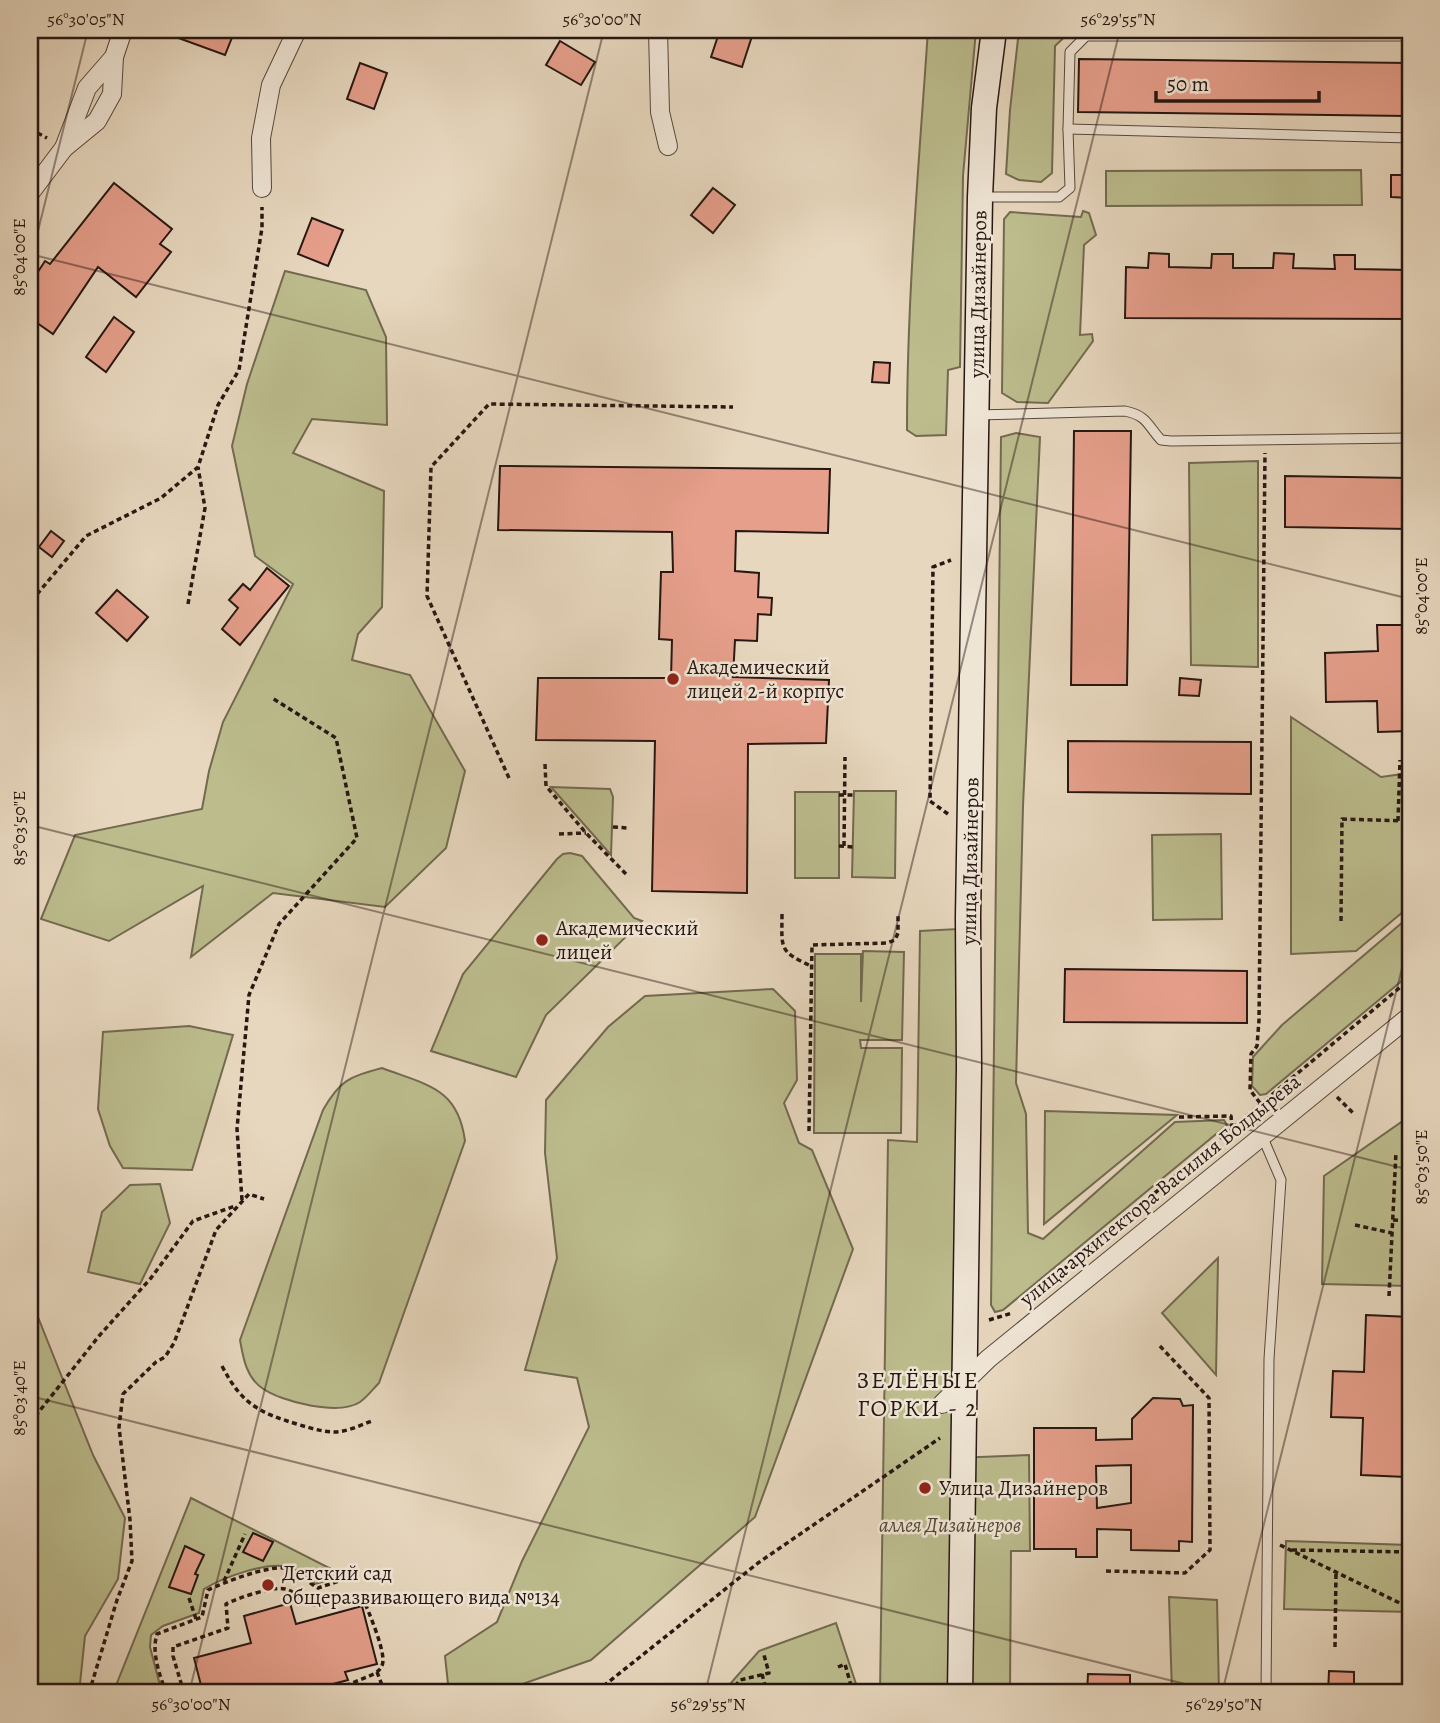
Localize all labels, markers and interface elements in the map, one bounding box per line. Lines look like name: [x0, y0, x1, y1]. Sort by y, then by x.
text: 56°30'05"N: [47, 7, 125, 31]
text: 56°30'00"N: [562, 7, 642, 31]
text: 56°29'55"N: [1080, 7, 1156, 31]
scale bar: [1156, 60, 1319, 104]
text: 50 m: [1167, 70, 1209, 98]
street label: улица Дизайнеров: [963, 210, 993, 379]
text: 85°04'00"E: [7, 218, 31, 296]
text: 85°04'00"E: [1409, 557, 1433, 635]
place label: Академический лицей 2-й корпус: [686, 653, 844, 705]
marker: Академический лицей 2-й корпус: [665, 671, 681, 687]
street label: улица Дизайнеров: [955, 777, 985, 946]
text: 85°03'50"E: [7, 790, 31, 866]
place label: Академический лицей: [555, 914, 699, 966]
marker: Академический лицей: [534, 932, 550, 948]
street label: улица архитектора Василия Болдырева: [1013, 1067, 1307, 1313]
text: 85°03'50"E: [1409, 1129, 1433, 1205]
text: 85°03'40"E: [7, 1360, 31, 1436]
district label: ЗЕЛЁНЫЕ ГОРКИ - 2: [856, 1364, 980, 1424]
place label: Улица Дизайнеров: [939, 1474, 1108, 1502]
marker: Улица Дизайнеров: [917, 1480, 933, 1496]
park label: аллея Дизайнеров: [879, 1511, 1021, 1539]
place label: Детский сад общеразвивающего вида №134: [282, 1559, 560, 1611]
marker: Детский сад общеразвивающего вида №134: [260, 1577, 276, 1593]
text: 56°30'00"N: [151, 1692, 231, 1716]
text: 56°29'55"N: [670, 1692, 746, 1716]
text: 56°29'50"N: [1185, 1692, 1263, 1716]

